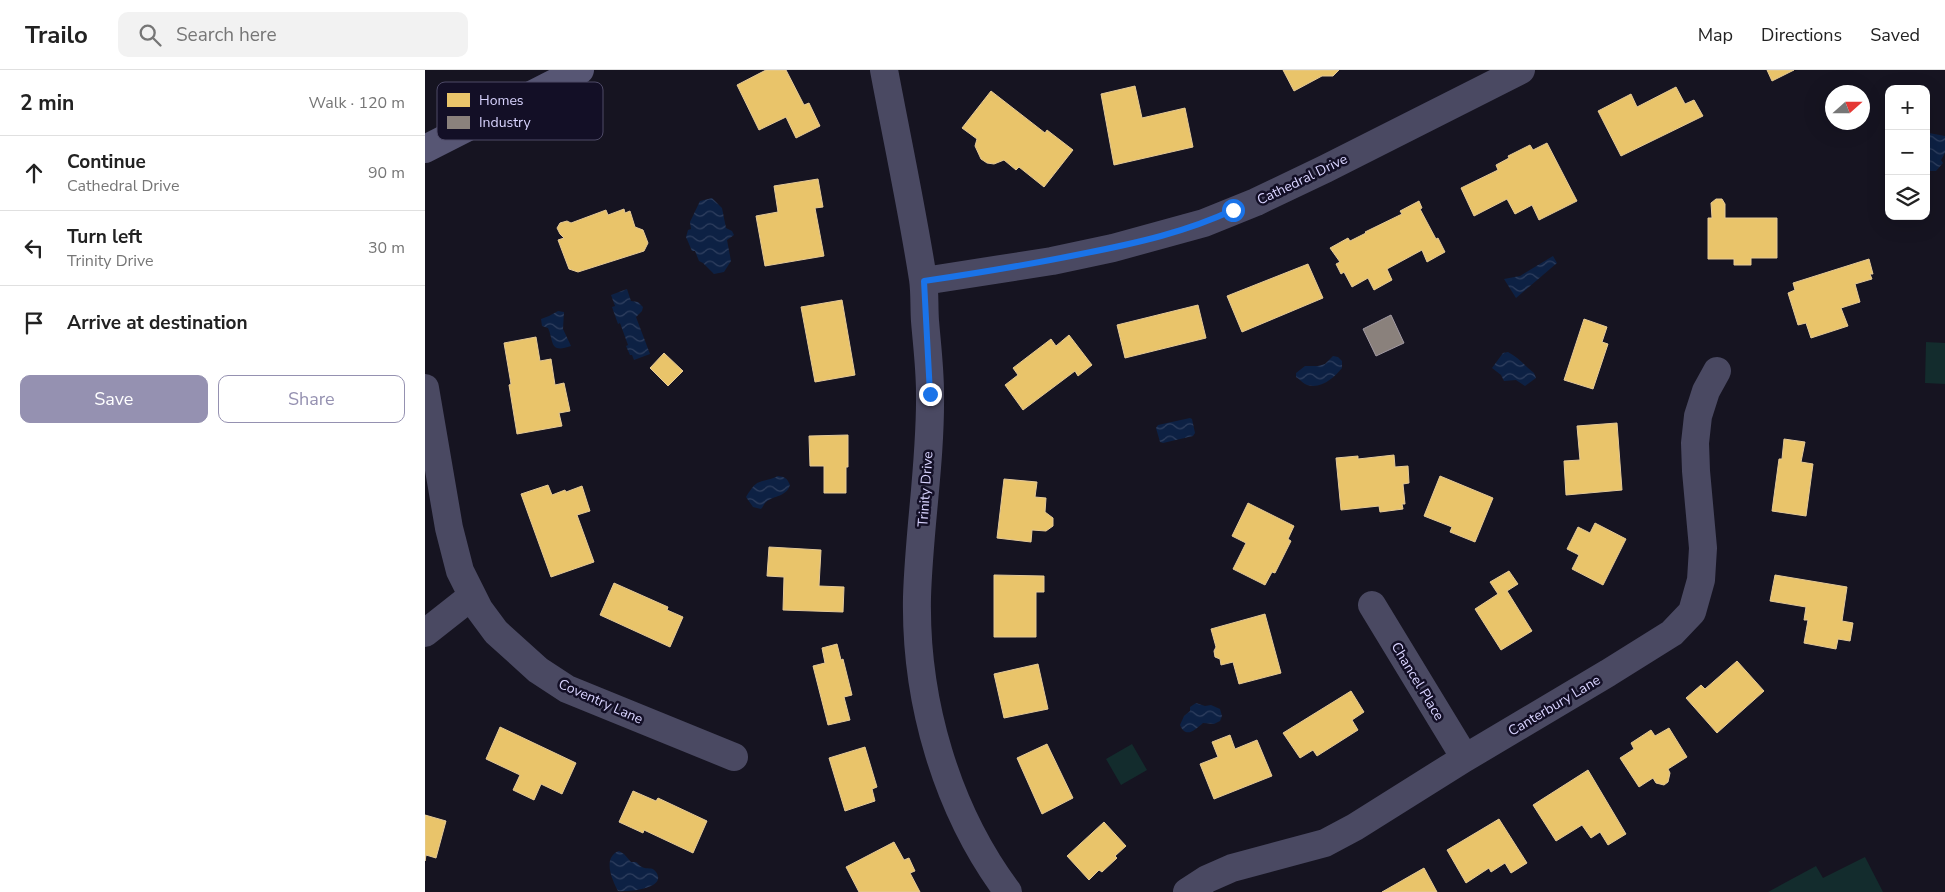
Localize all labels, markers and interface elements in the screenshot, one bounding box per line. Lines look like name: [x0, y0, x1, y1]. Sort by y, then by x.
search box: [118, 12, 468, 57]
text: Trailo: [25, 19, 88, 51]
icon: search: [136, 21, 164, 49]
text: Search here: [176, 22, 277, 48]
text: Map: [1698, 23, 1733, 47]
text: Directions: [1761, 23, 1842, 47]
text: Saved: [1870, 23, 1920, 47]
legend: [437, 82, 603, 140]
north arrow: [1825, 85, 1870, 130]
map controls: [1885, 85, 1930, 220]
button: +: [1885, 85, 1930, 130]
text: 2 min: [20, 89, 74, 117]
text: Homes: [479, 91, 524, 110]
text: Walk · 120 m: [309, 92, 405, 114]
text: Industry: [479, 113, 532, 132]
button: −: [1885, 130, 1930, 175]
text: Continue: [67, 149, 146, 175]
street label: Cathedral Drive: [1254, 149, 1351, 210]
icon: ahead: [20, 159, 48, 187]
text: 90 m: [368, 162, 405, 184]
text: Cathedral Drive: [67, 175, 179, 197]
button: layers: [1885, 175, 1930, 220]
route start: [1222, 199, 1245, 222]
text: Turn left: [67, 224, 142, 250]
icon: left: [20, 234, 48, 262]
text: 30 m: [368, 237, 405, 259]
text: Trinity Drive: [67, 250, 154, 272]
icon: arrive: [20, 309, 48, 337]
text: Arrive at destination: [67, 310, 248, 336]
button: Save: [20, 375, 208, 423]
button: Share: [218, 375, 405, 423]
route end: [919, 383, 942, 406]
street label: Trinity Drive: [913, 451, 938, 528]
street label: Chancel Place: [1387, 638, 1449, 724]
street label: Canterbury Lane: [1505, 670, 1604, 740]
street label: Coventry Lane: [556, 674, 646, 729]

